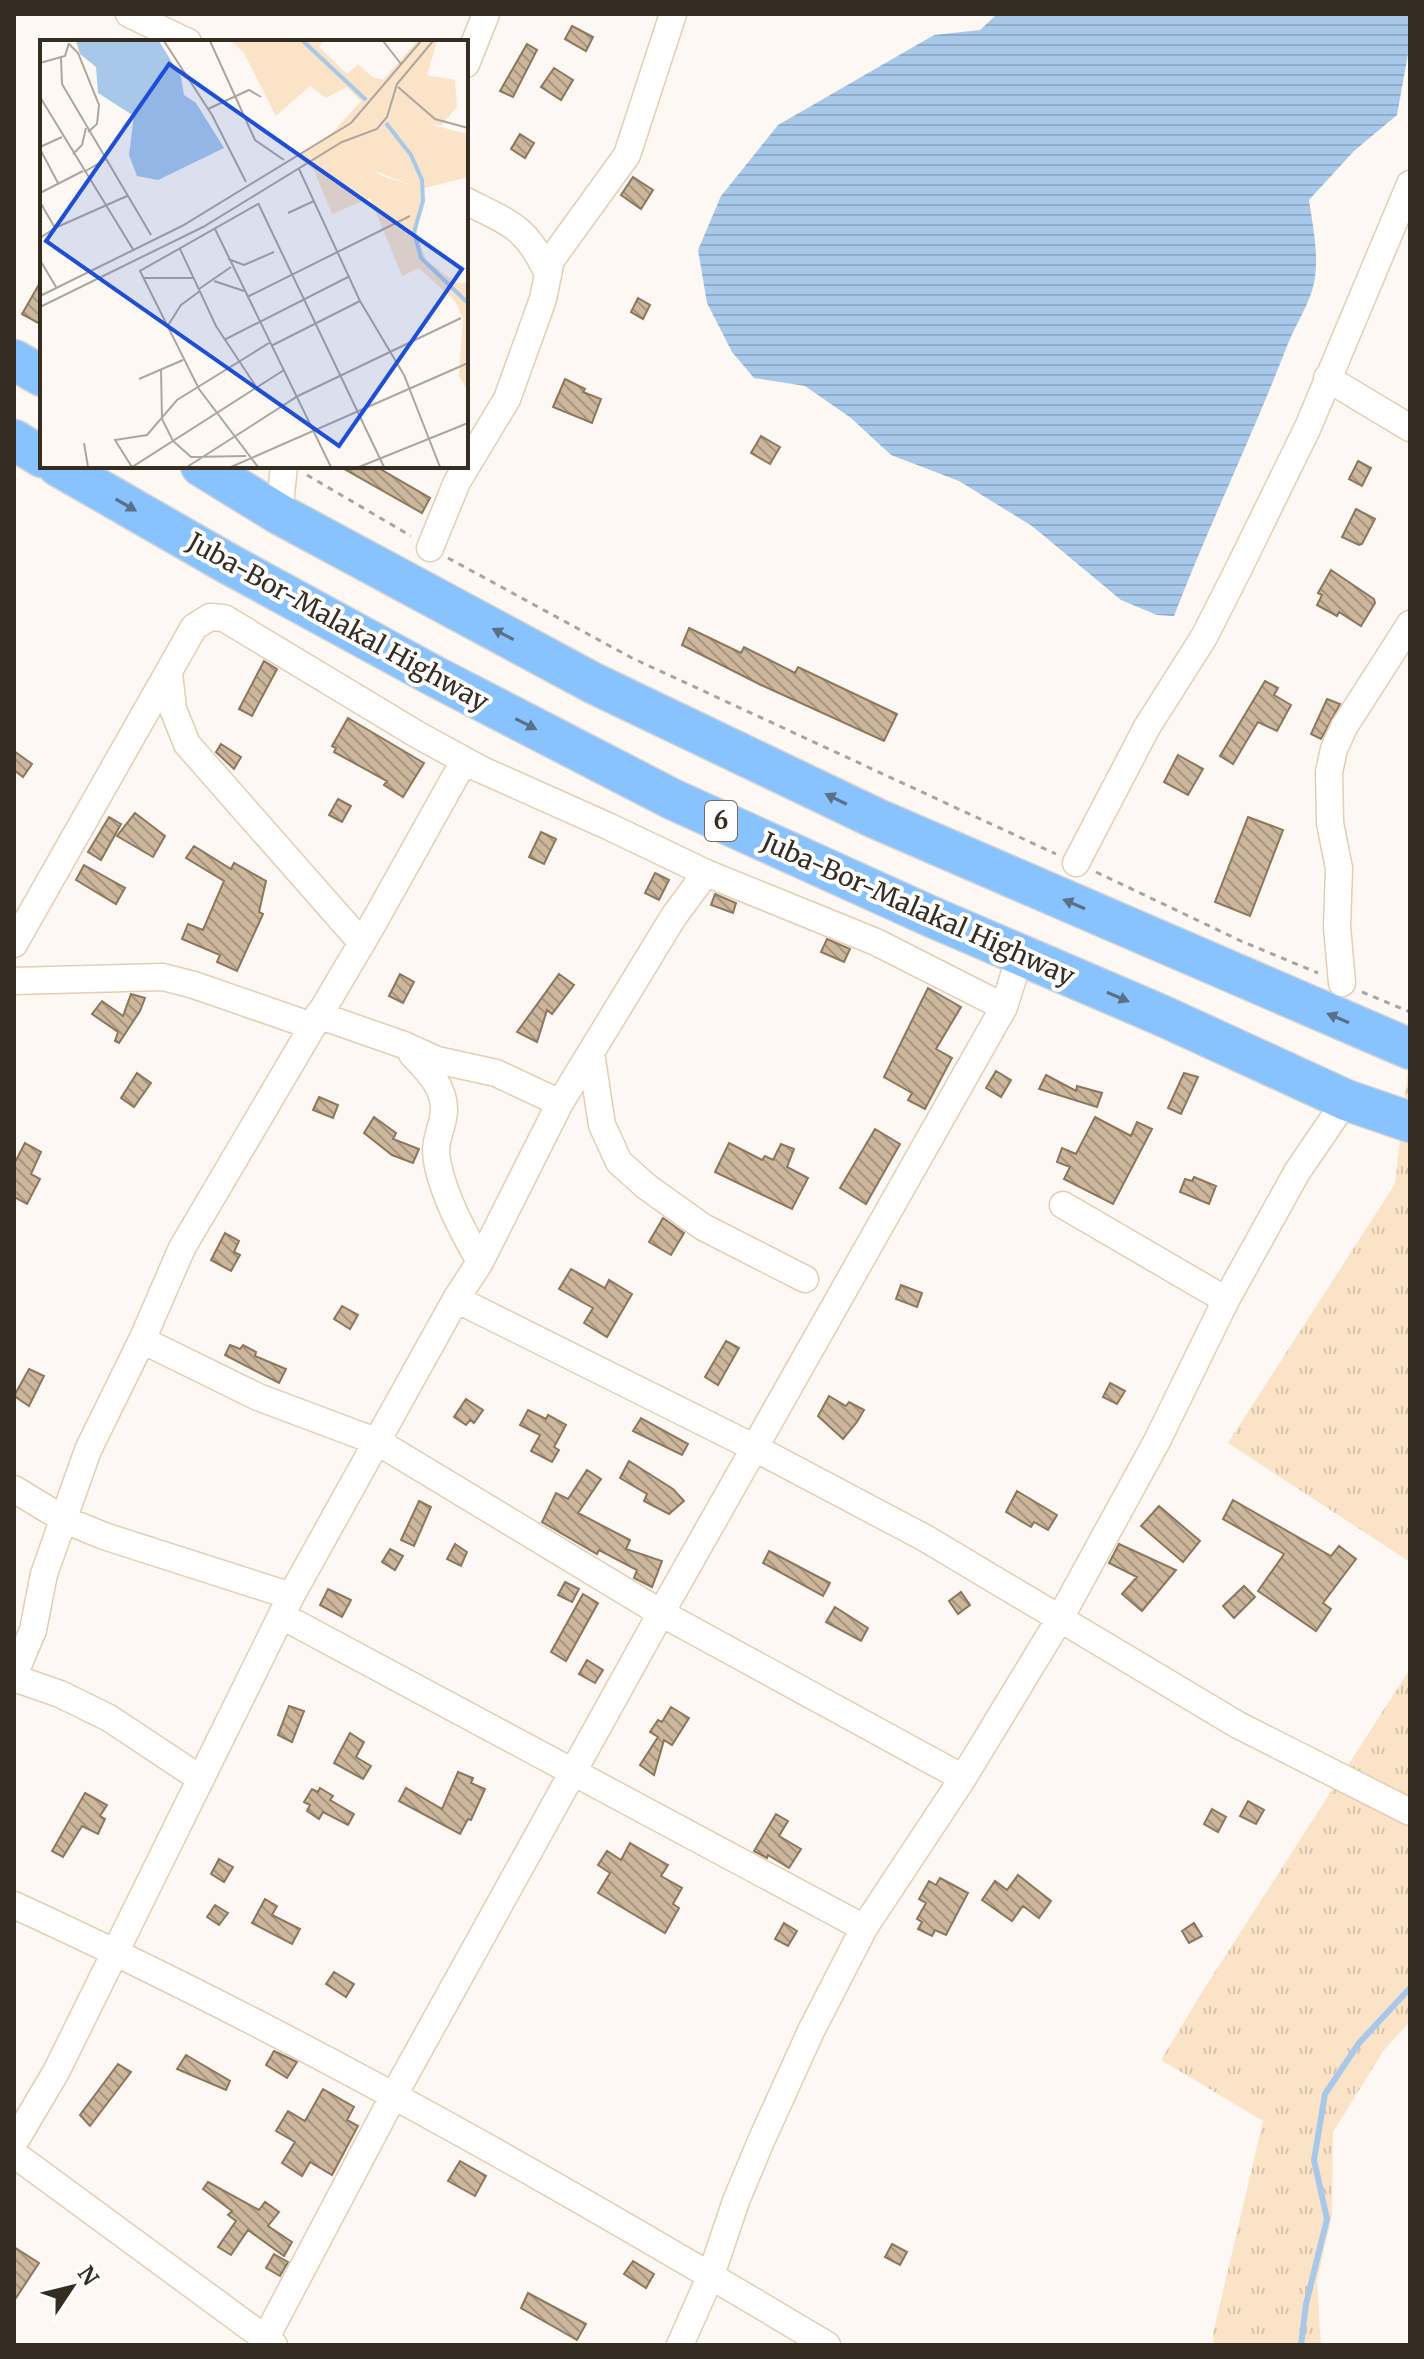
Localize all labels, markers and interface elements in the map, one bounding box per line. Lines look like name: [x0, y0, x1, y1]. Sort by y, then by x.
inset map: [40, 40, 468, 468]
one-way arrow: [115, 498, 137, 512]
street label: Juba-Bor-Malakal Highway: [181, 524, 495, 719]
one-way arrow: [491, 627, 514, 641]
one-way arrow: [515, 716, 537, 730]
one-way arrow: [824, 792, 848, 806]
road number: 6: [705, 801, 737, 841]
street label: Juba-Bor-Malakal Highway: [756, 824, 1081, 993]
one-way arrow: [1062, 897, 1086, 911]
one-way arrow: [1106, 990, 1130, 1003]
one-way arrow: [1327, 1012, 1350, 1025]
north arrow: [32, 2247, 112, 2327]
text: N: [72, 2260, 105, 2291]

